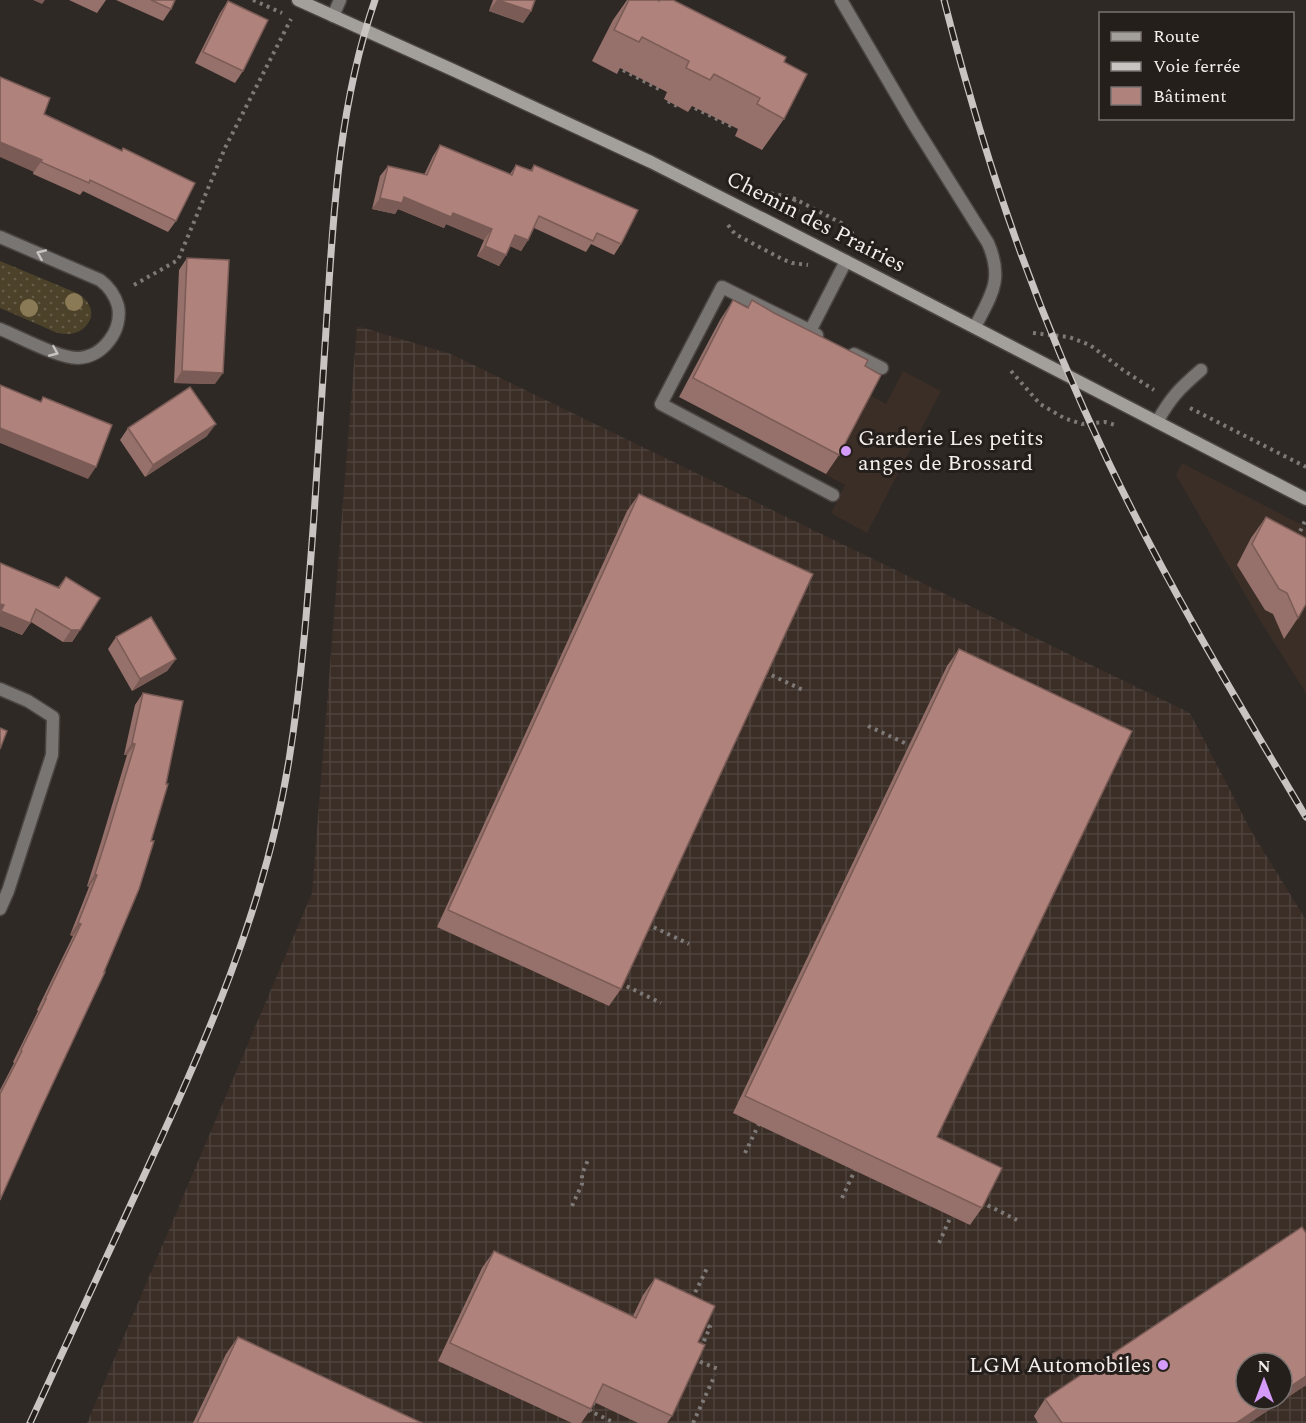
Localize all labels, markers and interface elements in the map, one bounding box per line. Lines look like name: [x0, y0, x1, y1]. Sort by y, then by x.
legend: [1099, 12, 1294, 120]
text: Route: [1153, 23, 1200, 50]
text: Voie ferrée: [1153, 53, 1241, 80]
text: Bâtiment: [1153, 83, 1227, 110]
street label: Chemin des Prairies: [720, 162, 912, 282]
one-way arrow: [36, 249, 47, 261]
one-way arrow: [48, 345, 59, 357]
place label: Garderie Les petits anges de Brossard: [858, 422, 1044, 480]
marker: Garderie Les petits anges de Brossard: [839, 444, 853, 458]
place label: LGM Automobiles: [969, 1349, 1151, 1382]
north arrow: [1234, 1351, 1294, 1411]
text: N: [1257, 1355, 1271, 1379]
marker: LGM Automobiles: [1156, 1358, 1170, 1372]

